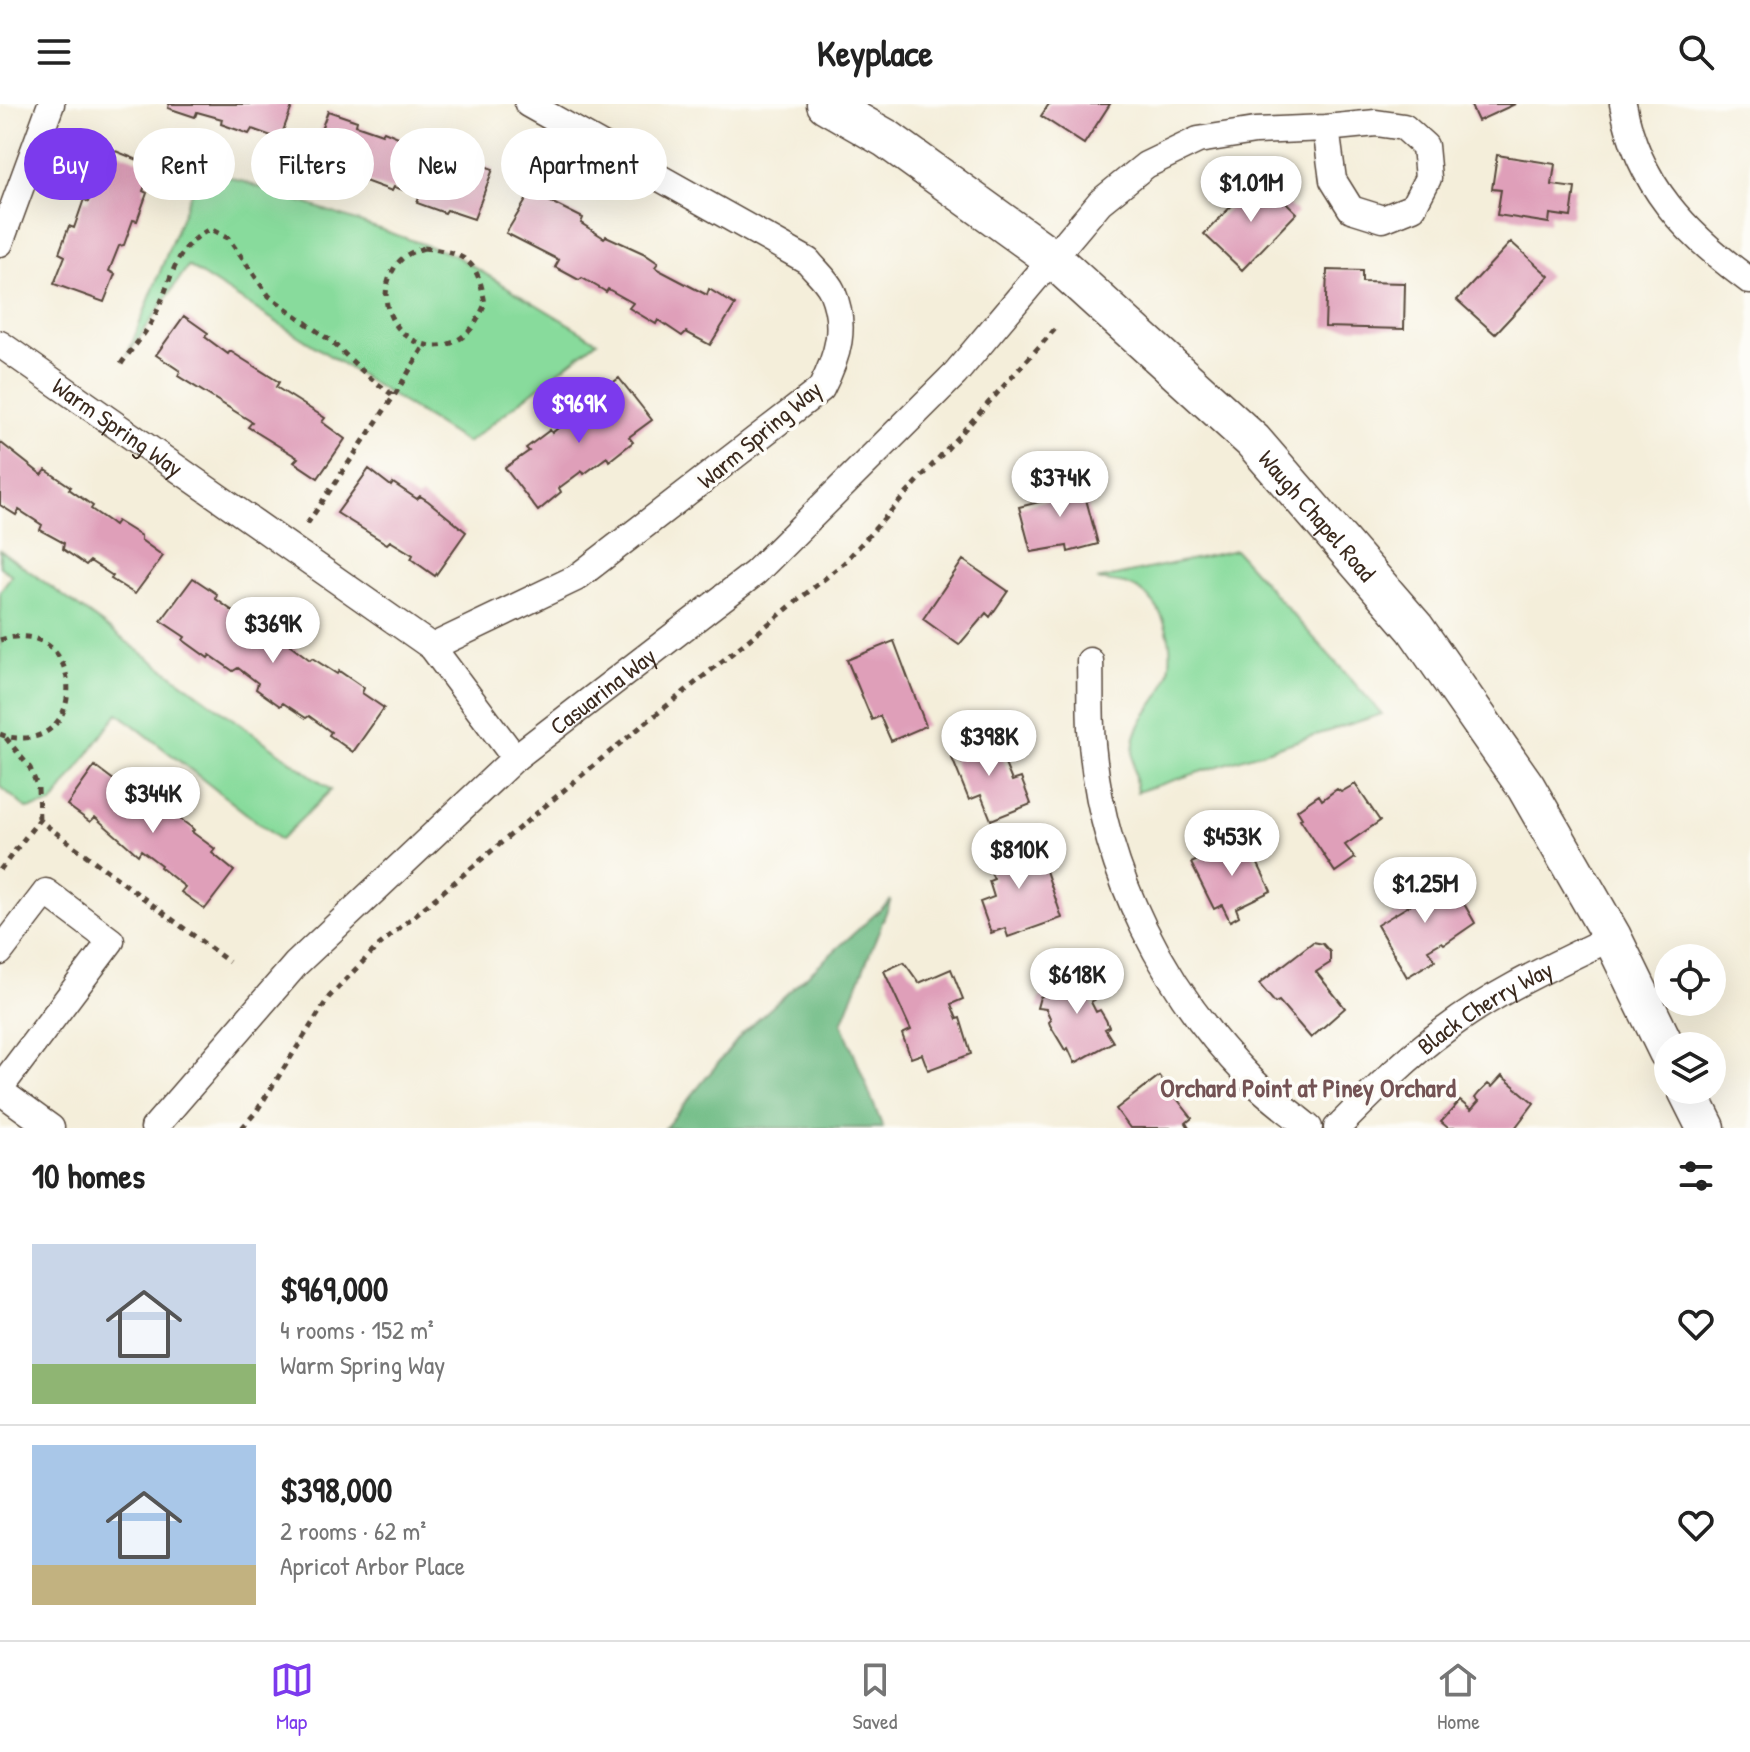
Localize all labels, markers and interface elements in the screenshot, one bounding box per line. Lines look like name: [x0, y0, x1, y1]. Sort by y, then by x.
text: Keyplace: [817, 28, 933, 77]
icon: menu: [32, 30, 76, 74]
icon: search: [1674, 30, 1718, 74]
chip: Buy: [24, 128, 117, 200]
chip: Rent: [133, 128, 235, 200]
chip: Filters: [251, 128, 374, 200]
chip: New: [390, 128, 485, 200]
chip: Apartment: [501, 128, 667, 200]
pin: $1.01M: [1186, 156, 1316, 224]
text: $1.01M: [1219, 164, 1283, 199]
street label: Warm Spring Way: [46, 370, 190, 484]
street label: Warm Spring Way: [690, 373, 828, 495]
pin: $969K: [523, 377, 635, 445]
text: $969K: [551, 385, 607, 420]
street label: Waugh Chapel Road: [1252, 443, 1383, 588]
pin: $374K: [1004, 451, 1116, 519]
text: $374K: [1029, 459, 1091, 494]
pin: $369K: [217, 597, 329, 665]
text: $369K: [244, 605, 302, 640]
street label: Casuarina Way: [543, 640, 662, 742]
pin: $398K: [933, 710, 1045, 778]
text: $398K: [959, 718, 1019, 753]
pin: $344K: [97, 767, 209, 835]
text: $344K: [124, 775, 182, 810]
pin: $453K: [1176, 810, 1288, 878]
text: $453K: [1202, 818, 1262, 853]
pin: $810K: [963, 823, 1075, 891]
text: $810K: [989, 831, 1049, 866]
pin: $1.25M: [1360, 857, 1490, 925]
text: $1.25M: [1392, 865, 1458, 900]
map controls: [1654, 944, 1726, 1104]
button: locate: [1654, 944, 1726, 1016]
pin: $618K: [1021, 948, 1133, 1016]
street label: Black Cherry Way: [1410, 953, 1558, 1061]
text: $618K: [1048, 956, 1106, 991]
button: layers: [1654, 1032, 1726, 1104]
district label: Orchard Point at Piney Orchard: [1160, 1070, 1457, 1106]
text: 10 homes: [32, 1153, 145, 1199]
icon: filters: [1674, 1154, 1718, 1198]
text: $969,000: [280, 1266, 388, 1312]
icon: home: [96, 1276, 192, 1372]
icon: heart: [1674, 1302, 1718, 1346]
text: 4 rooms · 152 m²: [280, 1312, 434, 1347]
text: Warm Spring Way: [280, 1347, 445, 1382]
text: $398,000: [280, 1467, 392, 1513]
icon: home: [96, 1477, 192, 1573]
icon: heart: [1674, 1503, 1718, 1547]
text: 2 rooms · 62 m²: [280, 1513, 426, 1548]
text: Apricot Arbor Place: [280, 1548, 465, 1583]
tab: Map: [270, 1658, 314, 1736]
tab: Saved: [853, 1658, 897, 1736]
tab: Home: [1436, 1658, 1480, 1736]

